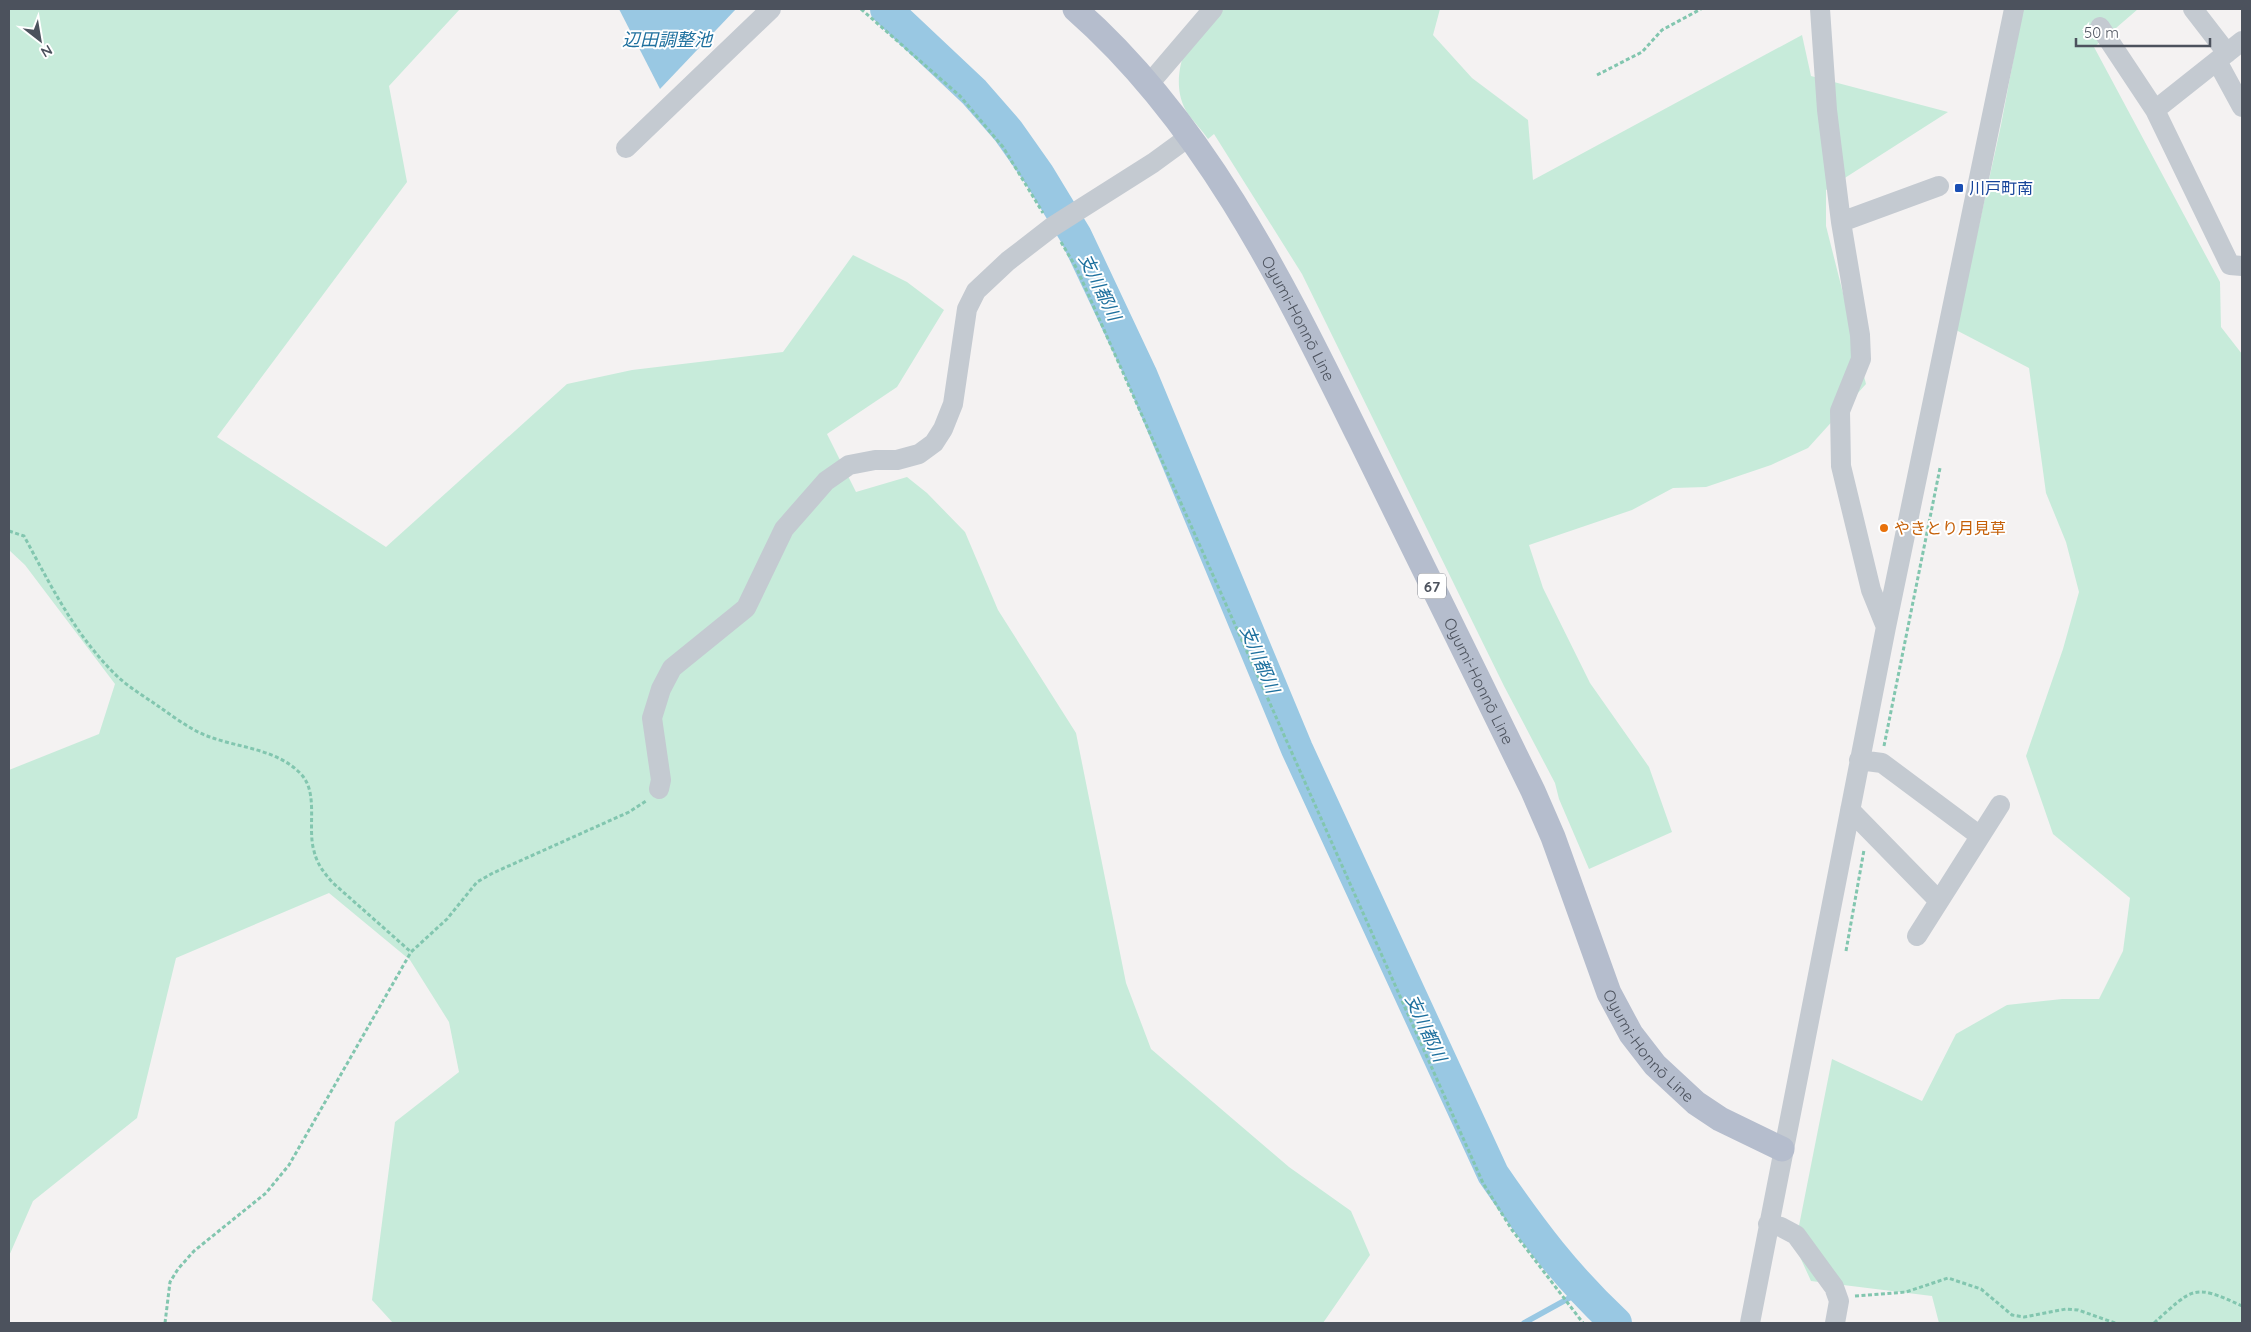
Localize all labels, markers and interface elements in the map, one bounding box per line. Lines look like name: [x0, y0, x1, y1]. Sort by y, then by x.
north arrow: [15, 15, 65, 65]
scale bar: [2076, 15, 2210, 47]
text: 50 m: [2084, 23, 2119, 42]
water label: 辺田調整池: [622, 28, 714, 51]
text: N: [38, 41, 56, 62]
place label: 川戸町南: [1969, 178, 2033, 198]
marker: 川戸町南: [1953, 182, 1965, 194]
water label: 支川都川: [1074, 250, 1127, 326]
street label: Oyumi-Honnō Line: [1257, 252, 1340, 384]
place label: やきとり月見草: [1894, 518, 2006, 538]
marker: やきとり月見草: [1878, 522, 1890, 534]
road number: 67: [1418, 574, 1446, 598]
street label: Oyumi-Honnō Line: [1440, 614, 1519, 748]
water label: 支川都川: [1235, 621, 1285, 698]
street label: Oyumi-Honnō Line: [1599, 986, 1699, 1106]
water label: 支川都川: [1400, 991, 1452, 1067]

